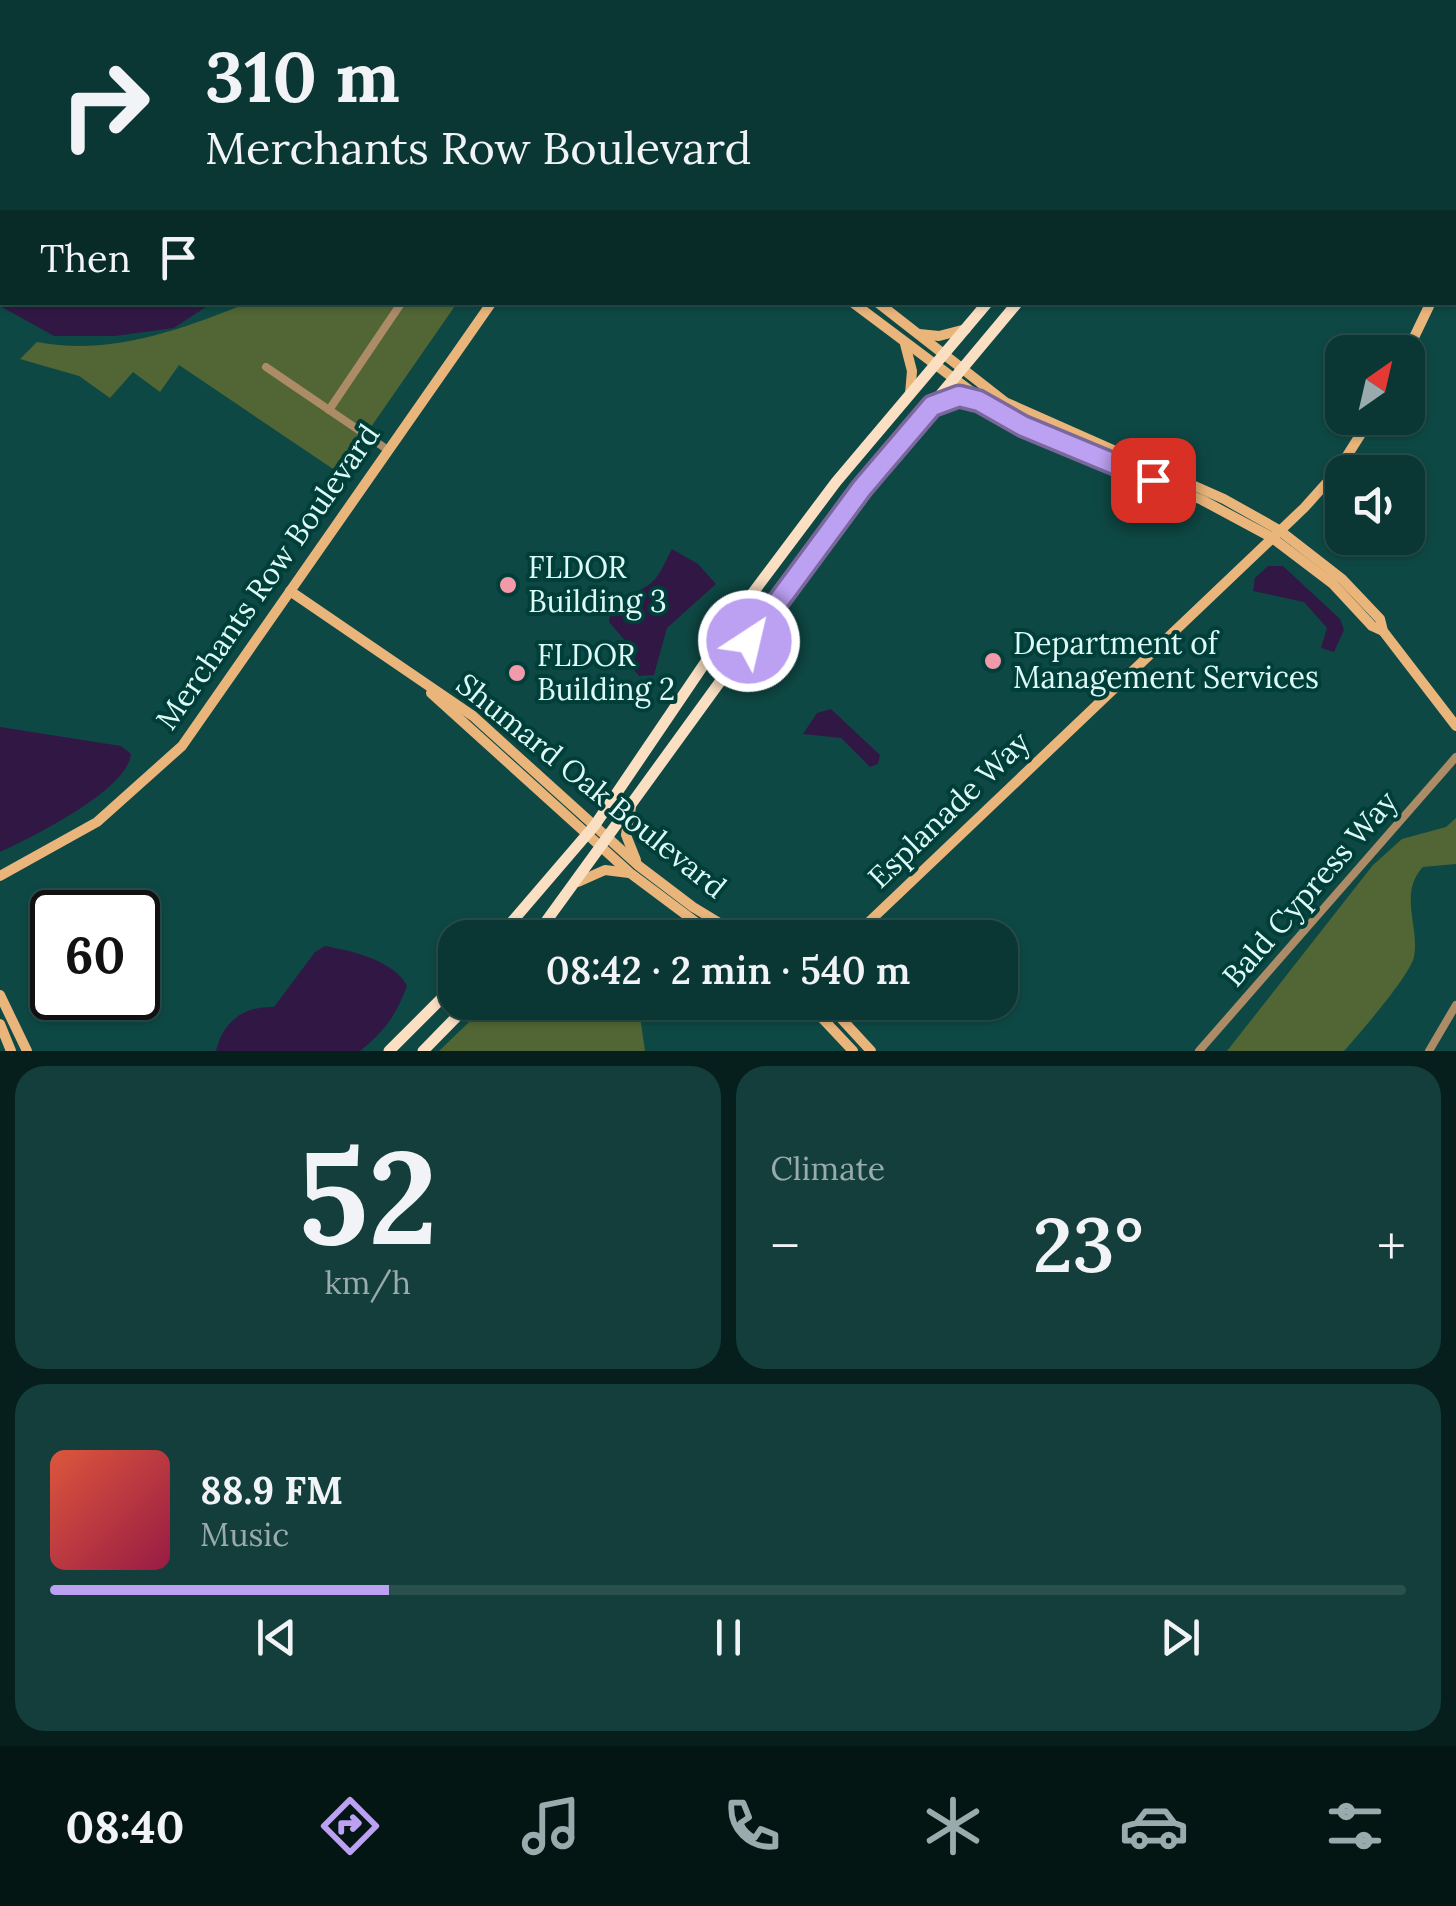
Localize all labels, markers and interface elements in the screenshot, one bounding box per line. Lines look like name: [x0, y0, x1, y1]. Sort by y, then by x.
text: 310 m: [205, 32, 400, 121]
icon: right: [40, 40, 170, 170]
text: Merchants Row Boulevard: [205, 119, 752, 176]
icon: arrive: [151, 230, 206, 285]
text: Then: [40, 234, 131, 282]
north arrow: [1325, 335, 1425, 435]
map controls: [1325, 335, 1425, 555]
street label: Merchants Row Boulevard: [147, 416, 387, 737]
pin: [1111, 438, 1196, 523]
icon: arrive: [1126, 453, 1181, 508]
button: sound: [1325, 455, 1425, 555]
place label: FLDOR Building 3: [528, 548, 667, 621]
marker: FLDOR Building 3: [497, 574, 519, 596]
position arrow: [697, 589, 801, 693]
place label: Department of Management Services: [1013, 624, 1319, 697]
place label: FLDOR Building 2: [537, 636, 675, 709]
marker: Department of Management Services: [982, 650, 1004, 672]
marker: FLDOR Building 2: [506, 662, 528, 684]
street label: Shumard Oak Boulevard: [449, 665, 734, 906]
street label: Esplanade Way: [860, 723, 1038, 896]
street label: Bald Cypress Way: [1214, 782, 1406, 995]
speed limit sign: 60: [30, 890, 160, 1020]
text: 08:42 · 2 min · 540 m: [546, 946, 910, 994]
text: 52: [298, 1113, 438, 1280]
text: Climate: [771, 1148, 885, 1189]
text: 23°: [1033, 1197, 1144, 1293]
text: −: [771, 1211, 800, 1281]
text: +: [1377, 1211, 1406, 1281]
text: km/h: [325, 1262, 411, 1303]
text: 88.9 FM: [200, 1466, 343, 1514]
text: Music: [200, 1514, 289, 1555]
icon: previous: [249, 1610, 304, 1665]
icon: pause: [701, 1610, 756, 1665]
icon: next: [1153, 1610, 1208, 1665]
icon: directions: [315, 1791, 385, 1861]
icon: music: [516, 1791, 586, 1861]
icon: phone: [717, 1791, 787, 1861]
icon: climate: [918, 1791, 988, 1861]
icon: car: [1119, 1791, 1189, 1861]
icon: filters: [1320, 1791, 1390, 1861]
text: 08:40: [66, 1798, 184, 1855]

